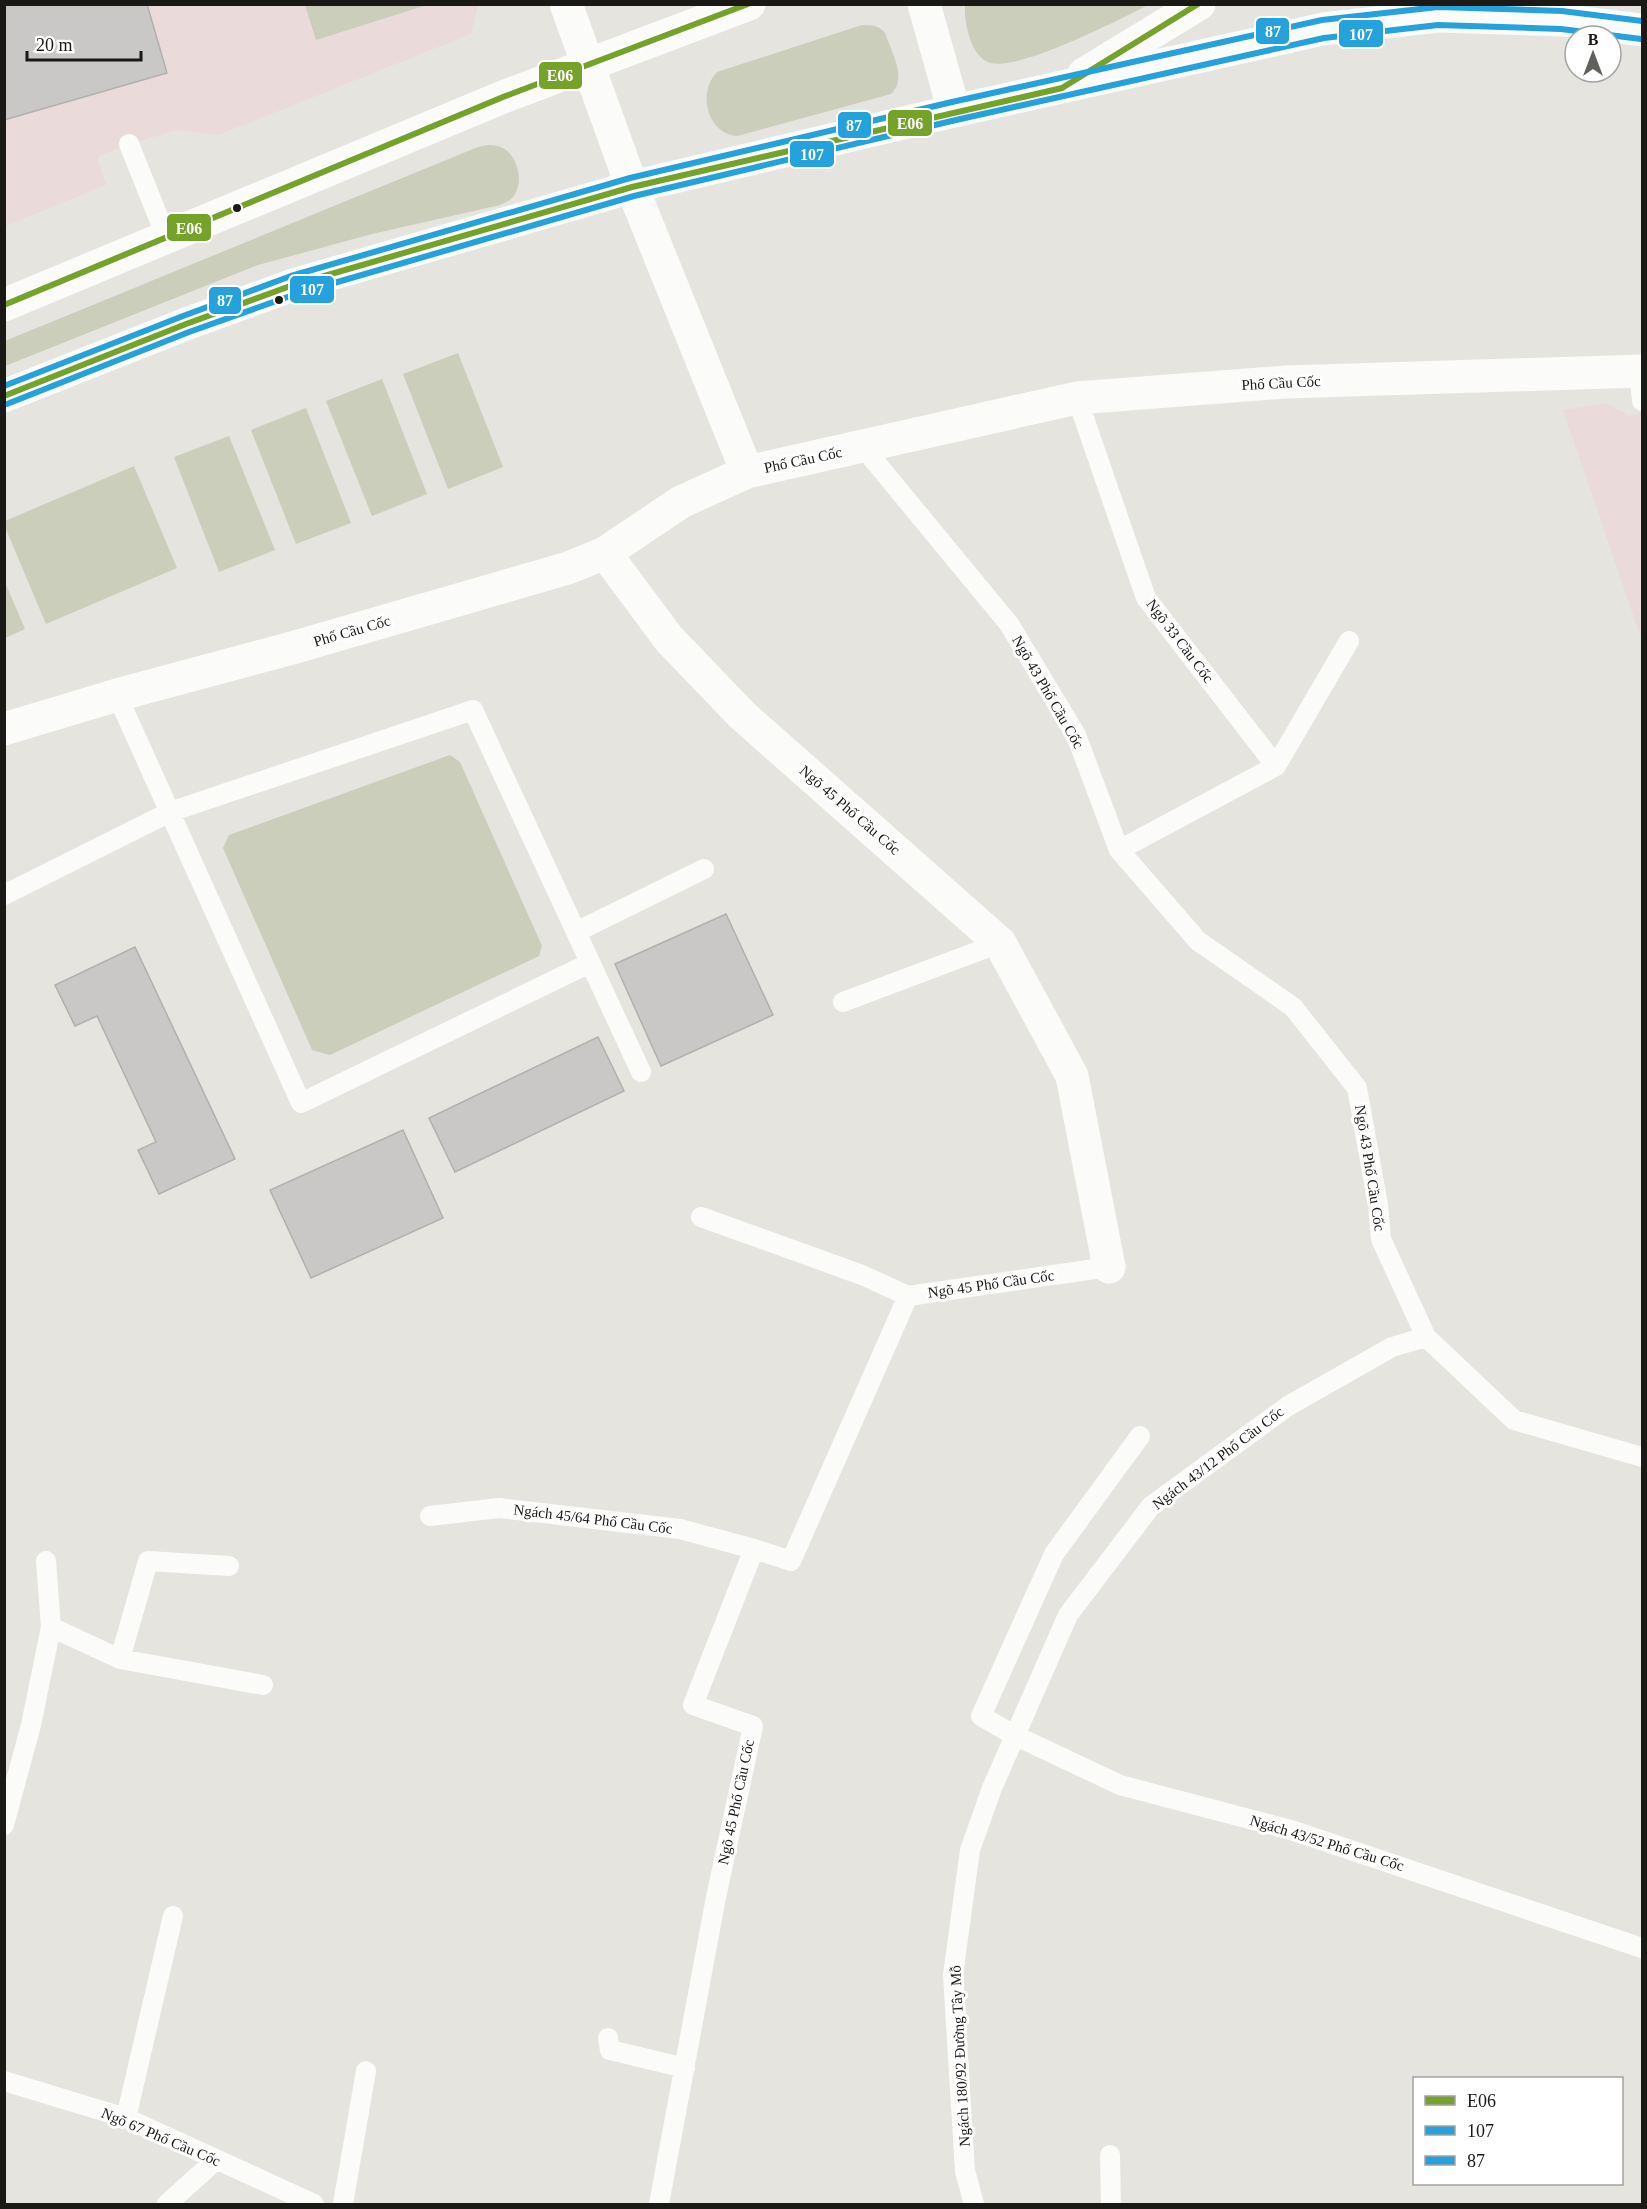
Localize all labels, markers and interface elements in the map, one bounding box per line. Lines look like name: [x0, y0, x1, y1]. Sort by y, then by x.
line badge: 87: [1255, 17, 1290, 45]
line badge: 107: [1338, 19, 1384, 48]
text: 87: [1265, 23, 1281, 40]
scale bar: [27, 24, 141, 62]
north arrow: [1563, 24, 1623, 84]
text: 107: [1349, 26, 1373, 43]
text: B: [1588, 31, 1599, 48]
text: 20 m: [36, 35, 73, 55]
line badge: E06: [538, 61, 583, 90]
text: E06: [547, 67, 573, 84]
line badge: E06: [887, 109, 933, 137]
line badge: 87: [837, 111, 872, 139]
text: E06: [897, 115, 923, 132]
text: 87: [846, 117, 862, 134]
line badge: 107: [789, 140, 835, 168]
text: 107: [800, 146, 824, 163]
unlabelled marker: [231, 202, 243, 214]
line badge: E06: [166, 213, 212, 242]
text: E06: [176, 220, 202, 237]
line badge: 107: [289, 275, 335, 304]
text: 107: [300, 281, 324, 298]
line badge: 87: [208, 286, 242, 315]
text: 87: [217, 292, 233, 309]
unlabelled marker: [273, 294, 285, 306]
street label: Phố Cầu Cốc: [1241, 373, 1321, 393]
street label: Phố Cầu Cốc: [763, 444, 844, 476]
street label: Ngõ 33 Cầu Cốc: [1143, 596, 1217, 686]
street label: Phố Cầu Cốc: [312, 612, 393, 650]
street label: Ngõ 43 Phố Cầu Cốc: [1009, 633, 1087, 752]
street label: Ngõ 45 Phố Cầu Cốc: [797, 762, 904, 858]
street label: Ngõ 43 Phố Cầu Cốc: [1352, 1104, 1388, 1233]
street label: Ngõ 45 Phố Cầu Cốc: [927, 1267, 1056, 1301]
street label: Ngách 43/12 Phố Cầu Cốc: [1149, 1403, 1287, 1513]
street label: Ngách 45/64 Phố Cầu Cốc: [513, 1501, 674, 1537]
street label: Ngõ 45 Phố Cầu Cốc: [715, 1738, 757, 1866]
street label: Ngách 43/52 Phố Cầu Cốc: [1248, 1812, 1406, 1874]
street label: Ngách 180/92 Đường Tây Mỗ: [947, 1965, 973, 2147]
legend: [1413, 2077, 1623, 2185]
text: E06: [1467, 2091, 1496, 2111]
street label: Ngõ 67 Phố Cầu Cốc: [99, 2105, 223, 2169]
text: 107: [1467, 2121, 1494, 2141]
text: 87: [1467, 2151, 1485, 2171]

